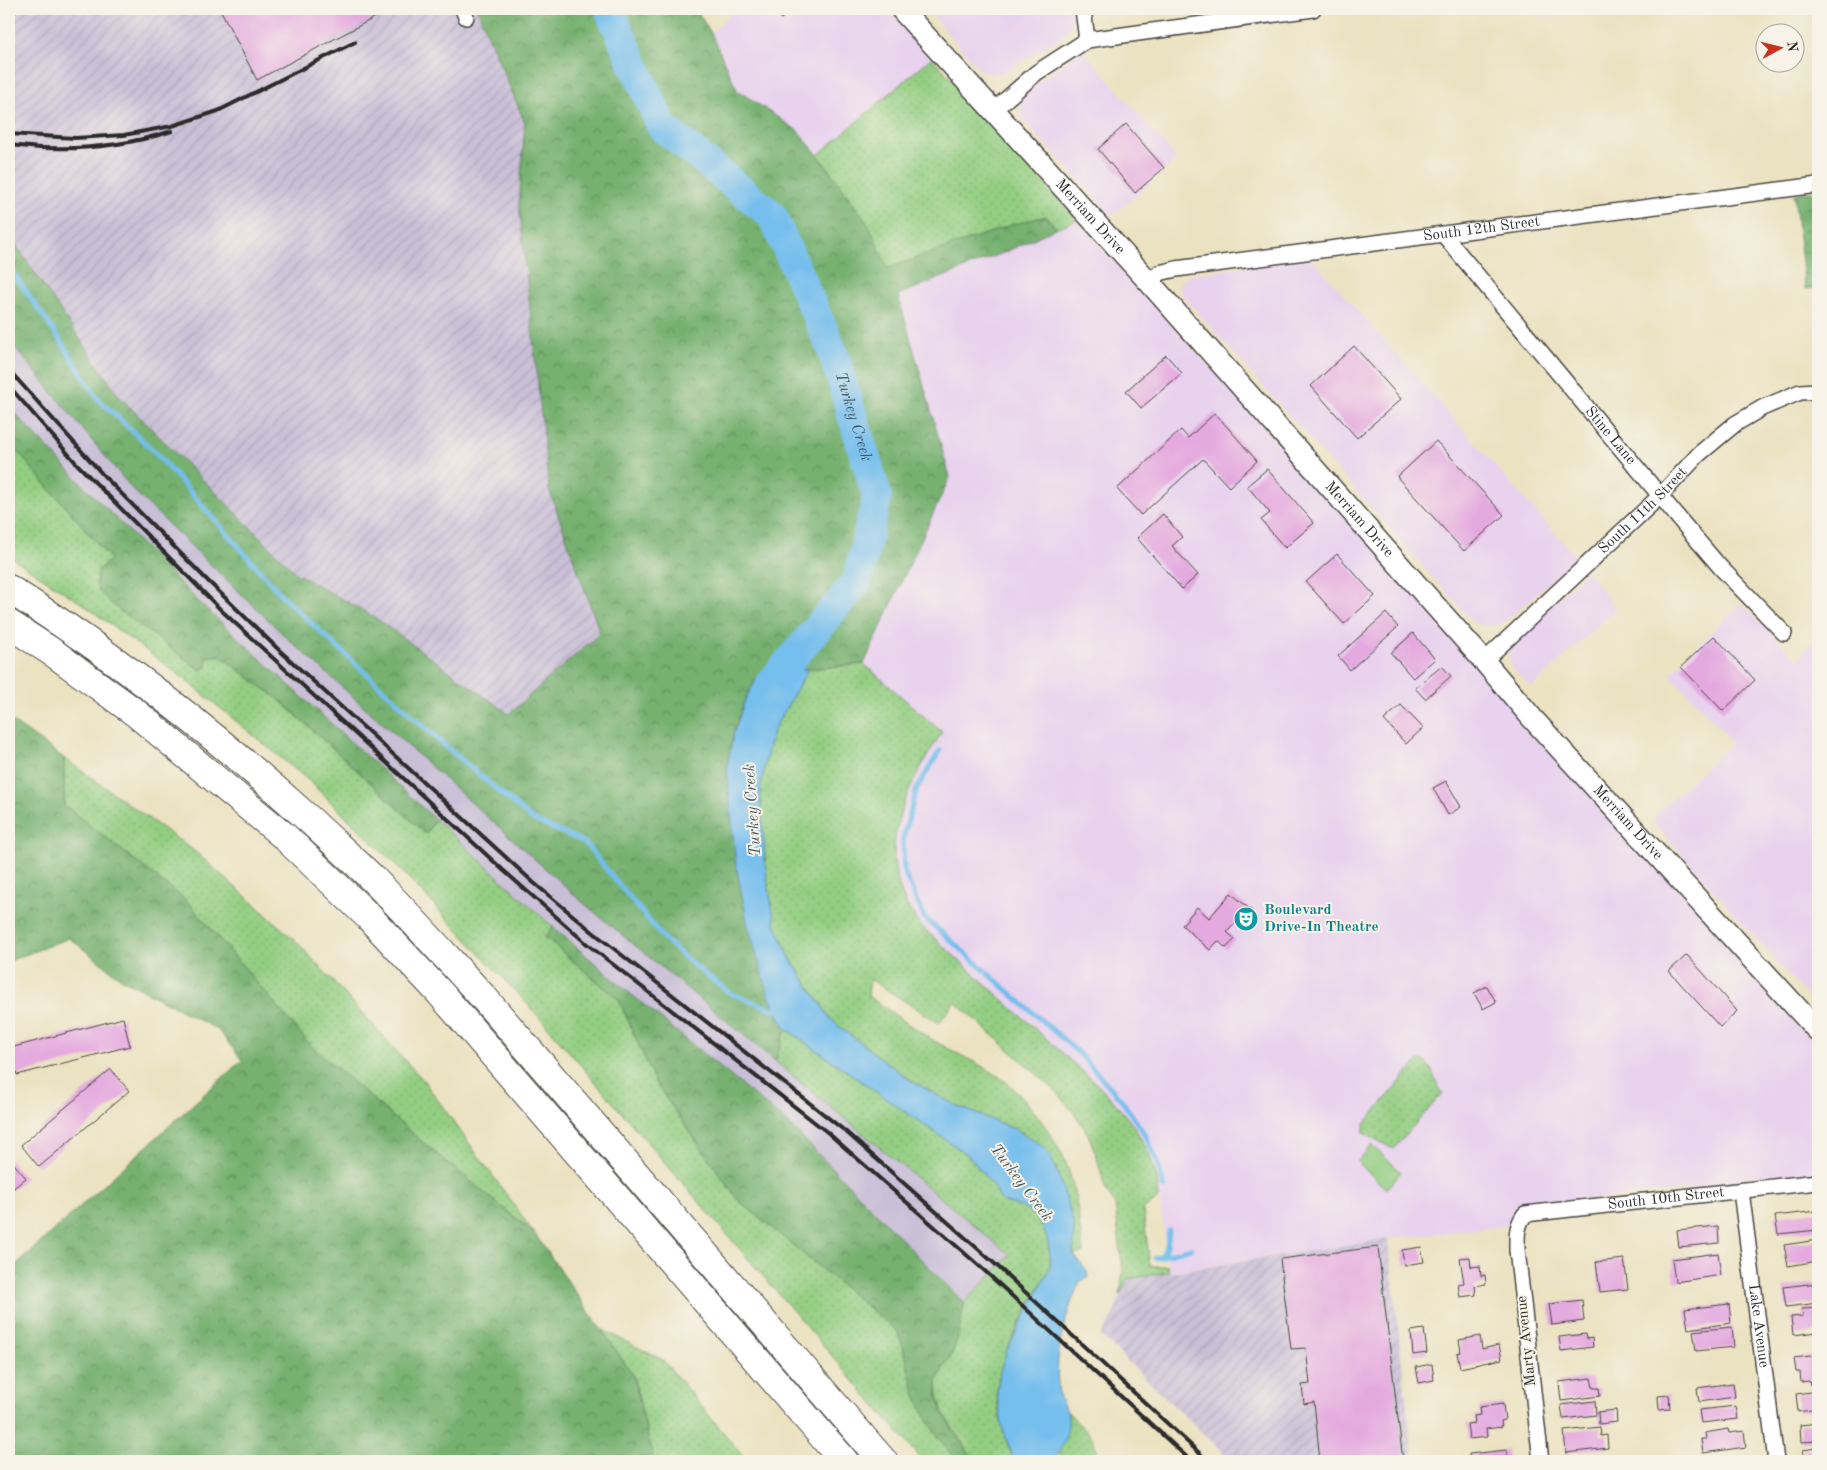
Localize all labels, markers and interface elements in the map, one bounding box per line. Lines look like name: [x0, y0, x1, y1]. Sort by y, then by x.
north arrow: [1754, 22, 1804, 72]
text: N: [1784, 40, 1800, 53]
street label: Merriam Drive: [1052, 177, 1128, 257]
street label: South 12th Street: [1422, 214, 1541, 244]
water label: Turkey Creek: [832, 370, 874, 464]
street label: Stine Lane: [1582, 404, 1639, 468]
street label: South 11th Street: [1596, 464, 1690, 557]
street label: Merriam Drive: [1322, 479, 1396, 560]
water label: Turkey Creek: [742, 763, 764, 857]
street label: Merriam Drive: [1590, 782, 1665, 863]
place label: Boulevard Drive-In Theatre: [1264, 903, 1379, 935]
theatre icon: Boulevard Drive-In Theatre: [1233, 906, 1259, 932]
water label: Turkey Creek: [987, 1141, 1055, 1225]
street label: South 10th Street: [1607, 1185, 1725, 1212]
street label: Lake Avenue: [1746, 1283, 1771, 1369]
street label: Marty Avenue: [1515, 1295, 1539, 1387]

